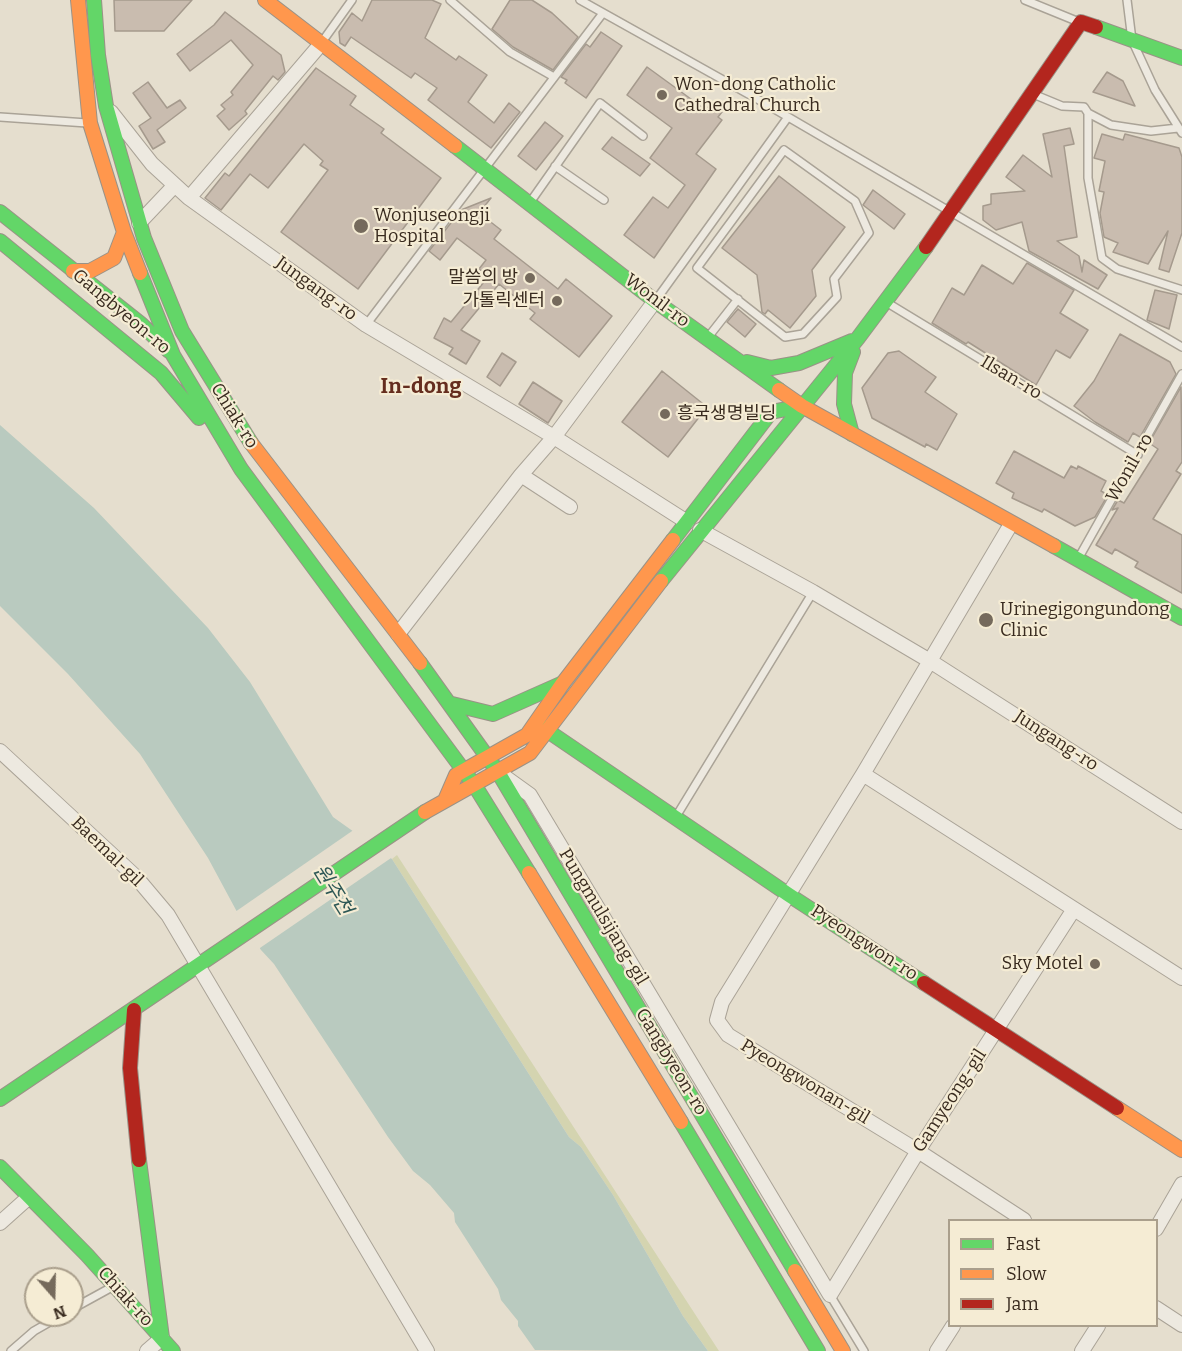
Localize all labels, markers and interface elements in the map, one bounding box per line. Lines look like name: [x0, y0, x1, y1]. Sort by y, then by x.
place label: Won-dong Catholic Cathedral Church: [674, 74, 836, 116]
marker: Won-dong Catholic Cathedral Church: [655, 88, 669, 102]
place label: Wonjuseongji Hospital: [374, 205, 490, 248]
marker: Wonjuseongji Hospital: [352, 217, 370, 235]
street label: Jungang-ro: [271, 252, 361, 326]
street label: Gangbyeon-ro: [68, 265, 174, 359]
place label: 말씀의 방: [448, 267, 518, 289]
street label: Wonil-ro: [620, 270, 694, 332]
marker: 말씀의 방: [523, 271, 537, 285]
place label: 가톨릭센터: [462, 290, 545, 312]
marker: 가톨릭센터: [550, 294, 564, 308]
street label: Ilsan-ro: [977, 351, 1045, 405]
district label: In-dong: [381, 374, 461, 400]
street label: Chiak-ro: [206, 379, 262, 453]
place label: 흥국생명빌딩: [677, 403, 776, 425]
marker: 흥국생명빌딩: [658, 407, 672, 421]
street label: Wonil-ro: [1102, 430, 1158, 506]
place label: Urinegigongundong Clinic: [1000, 599, 1170, 642]
marker: Urinegigongundong Clinic: [977, 611, 995, 629]
street label: Jungang-ro: [1010, 706, 1102, 776]
street label: Baemal-gil: [67, 812, 147, 892]
street label: Pungmulsijang-gil: [554, 845, 652, 989]
water label: 원주천: [307, 860, 357, 920]
street label: Pyeongwon-ro: [807, 900, 921, 986]
place label: Sky Motel: [1002, 953, 1083, 975]
marker: Sky Motel: [1088, 957, 1102, 971]
street label: Gangbyeon-ro: [631, 1005, 711, 1119]
street label: Pyeongwonan-gil: [737, 1035, 873, 1129]
street label: Gamyeong-gil: [909, 1045, 991, 1157]
legend: [948, 1219, 1158, 1327]
text: Fast: [1006, 1233, 1041, 1255]
street label: Chiak-ro: [93, 1263, 157, 1331]
text: Slow: [1006, 1263, 1046, 1285]
north arrow: [24, 1267, 84, 1327]
text: Jam: [1006, 1293, 1039, 1315]
text: N: [51, 1301, 69, 1324]

